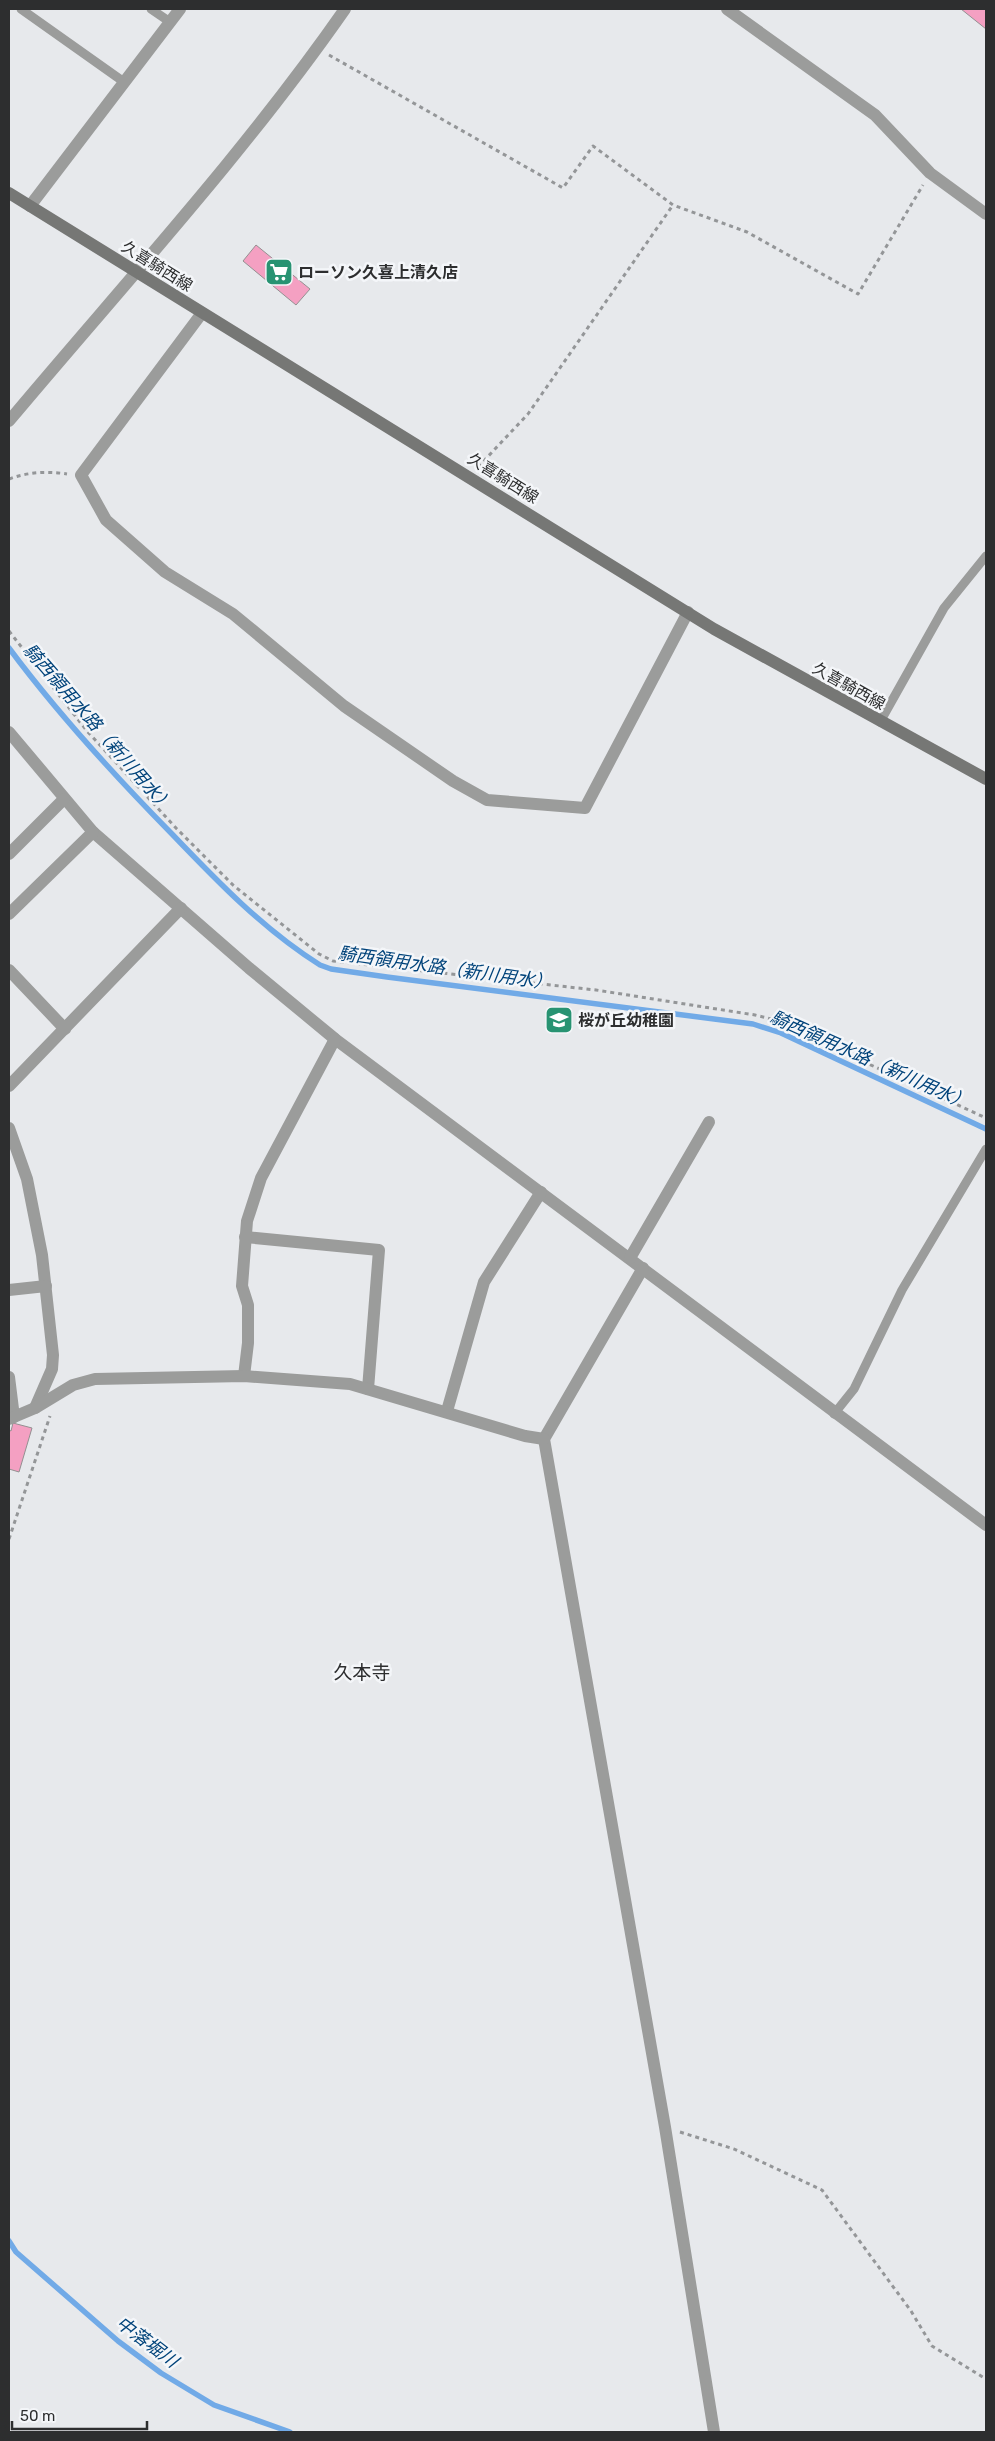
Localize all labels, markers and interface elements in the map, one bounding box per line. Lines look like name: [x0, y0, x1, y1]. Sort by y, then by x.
street label: 久喜騎西線: [118, 237, 196, 295]
supermarket icon: ローソン久喜上清久店: [264, 257, 294, 287]
place label: ローソン久喜上清久店: [298, 263, 458, 282]
street label: 久喜騎西線: [464, 449, 542, 507]
water label: 騎西領用水路（新川用水）: [19, 639, 177, 817]
street label: 久喜騎西線: [809, 658, 889, 714]
water label: 騎西領用水路（新川用水）: [337, 942, 553, 994]
school or university icon: 桜が丘幼稚園: [544, 1005, 574, 1035]
water label: 騎西領用水路（新川用水）: [767, 1006, 973, 1114]
place label: 桜が丘幼稚園: [578, 1011, 674, 1030]
district label: 久本寺: [333, 1661, 391, 1684]
water label: 中落堀川: [112, 2312, 184, 2374]
scale bar: [12, 2398, 148, 2430]
text: 50 m: [20, 2407, 55, 2425]

